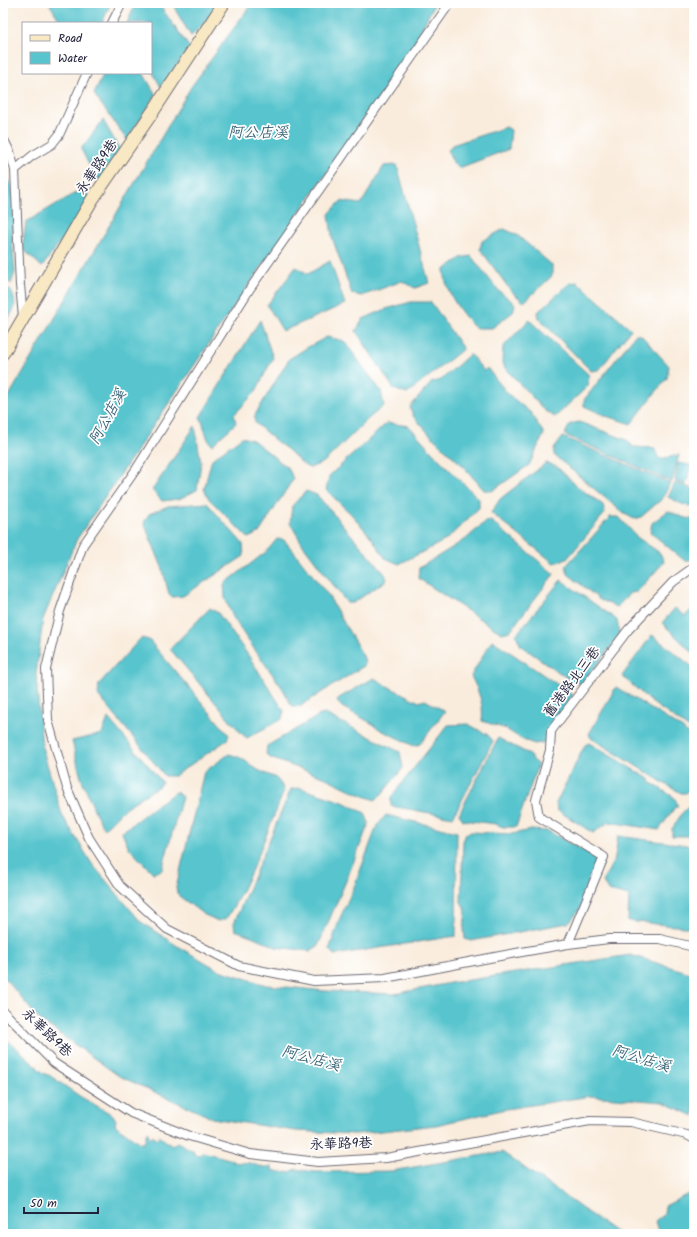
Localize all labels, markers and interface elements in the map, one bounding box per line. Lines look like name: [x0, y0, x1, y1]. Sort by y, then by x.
legend: [22, 22, 152, 74]
text: Road: [58, 29, 83, 48]
text: Water: [58, 49, 88, 68]
water label: 阿公店溪: [228, 121, 289, 145]
street label: 永華路9巷: [70, 134, 124, 199]
water label: 阿公店溪: [83, 384, 134, 449]
street label: 舊港路北三巷: [538, 641, 607, 722]
street label: 永華路9巷: [17, 1003, 78, 1063]
water label: 阿公店溪: [609, 1039, 674, 1080]
water label: 阿公店溪: [279, 1040, 344, 1079]
street label: 永華路9巷: [309, 1132, 374, 1156]
scale bar: [24, 1189, 98, 1215]
text: 50 m: [30, 1194, 57, 1213]

